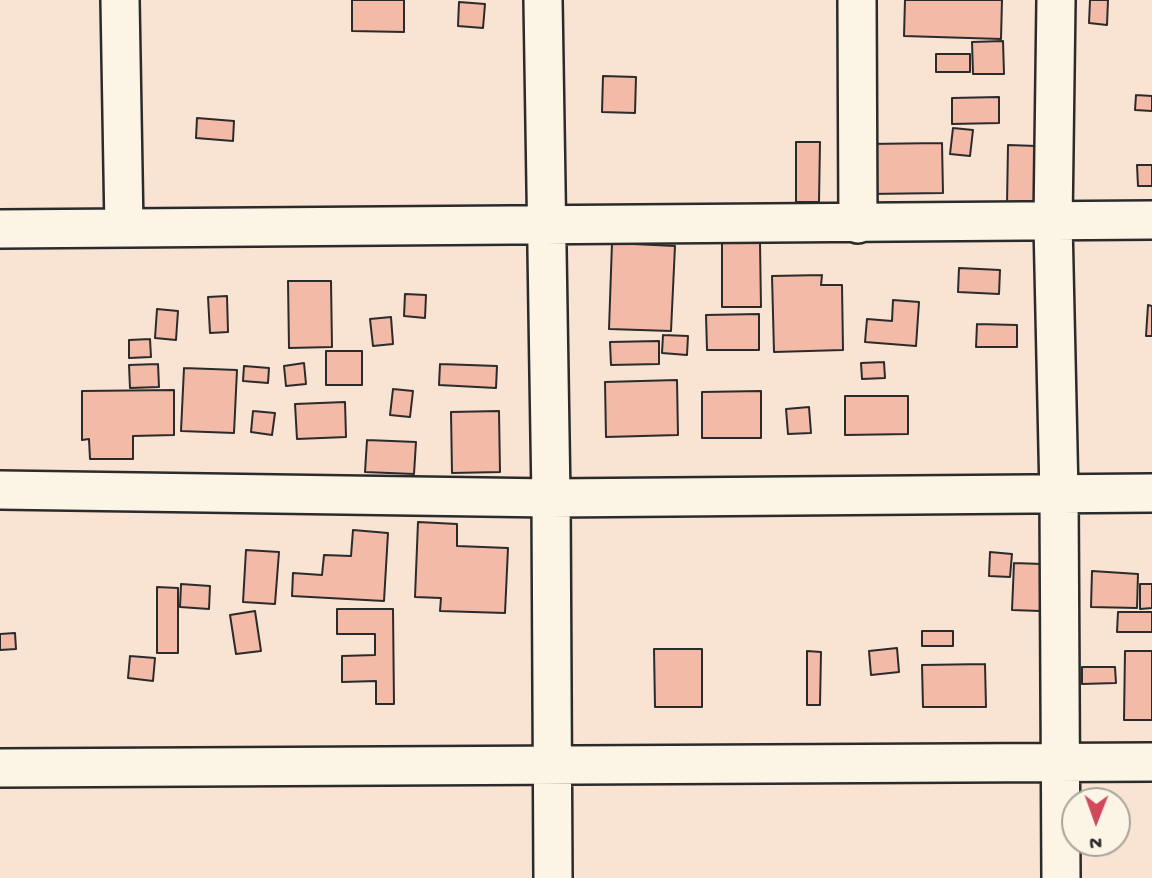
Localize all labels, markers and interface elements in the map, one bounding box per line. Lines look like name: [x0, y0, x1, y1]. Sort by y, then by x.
north arrow: [1061, 787, 1131, 857]
text: N: [1089, 830, 1102, 853]

